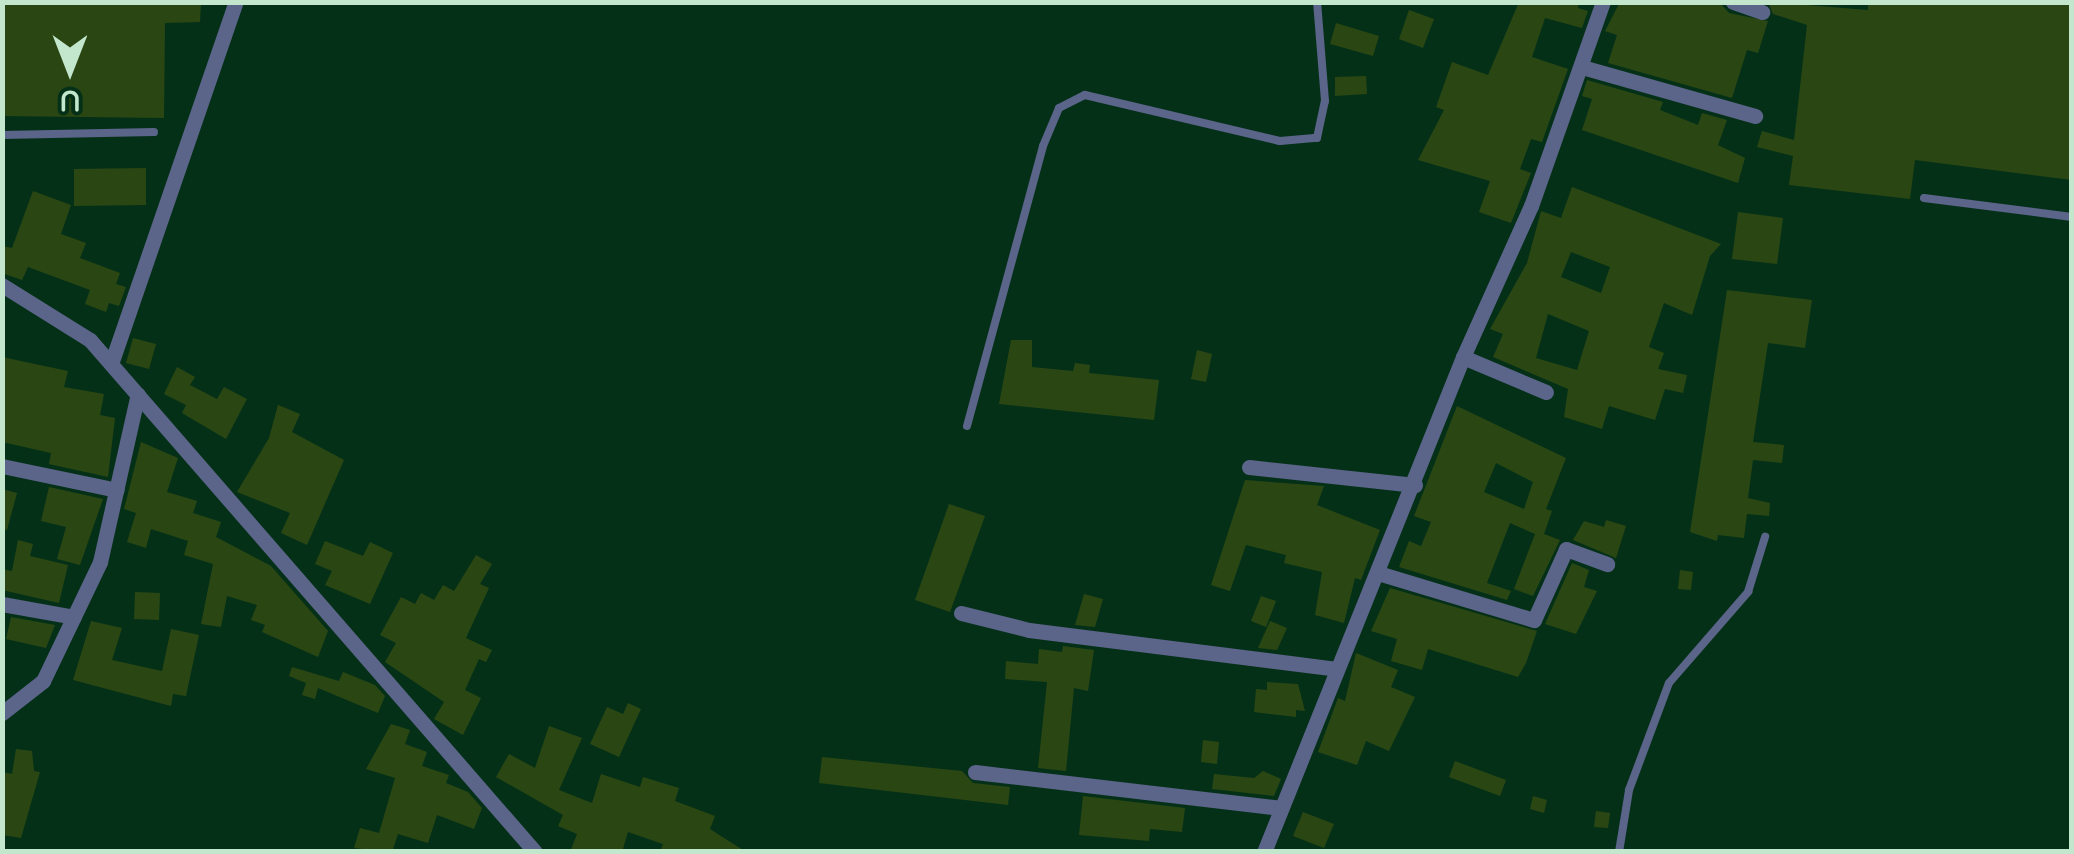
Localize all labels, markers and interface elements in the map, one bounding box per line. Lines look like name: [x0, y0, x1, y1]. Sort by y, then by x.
north arrow: [20, 20, 120, 120]
text: U: [59, 83, 81, 117]

